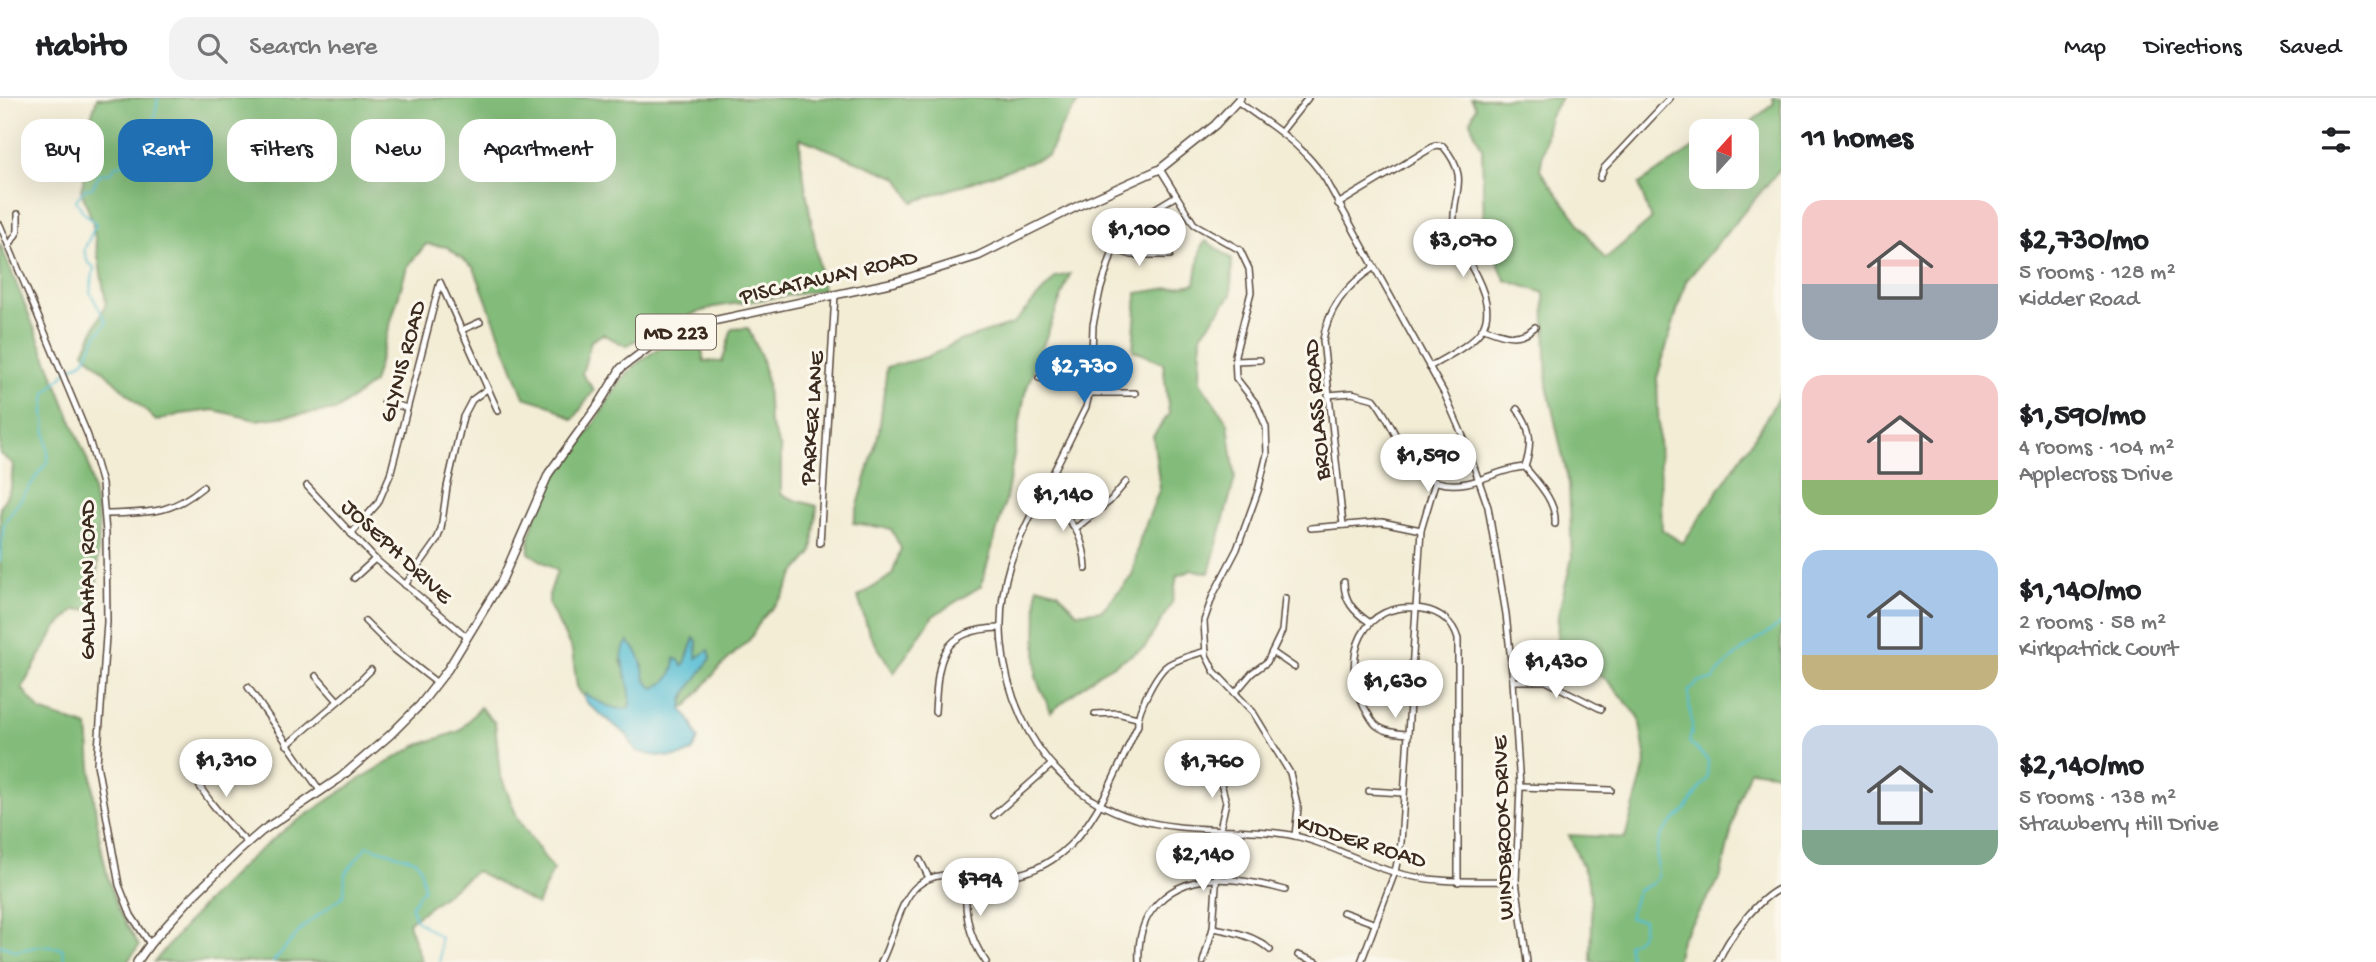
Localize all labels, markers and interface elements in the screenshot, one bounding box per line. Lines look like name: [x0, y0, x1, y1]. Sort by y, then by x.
search box: [169, 17, 659, 80]
text: Habito: [35, 29, 127, 67]
icon: search: [193, 29, 231, 67]
text: Search here: [249, 33, 377, 64]
text: Map: [2064, 34, 2106, 63]
text: Directions: [2144, 34, 2242, 63]
text: Saved: [2280, 34, 2341, 63]
chip: Buy: [21, 119, 104, 182]
chip: Rent: [118, 119, 213, 182]
chip: Filters: [227, 119, 337, 182]
chip: New: [351, 119, 445, 182]
chip: Apartment: [459, 119, 616, 182]
north arrow: [1689, 119, 1759, 189]
map controls: [1689, 119, 1759, 189]
icon: filters: [2317, 121, 2355, 159]
text: 11 homes: [1802, 123, 1913, 158]
pin: $1,100: [1082, 208, 1196, 268]
text: $1,100: [1108, 217, 1170, 244]
pin: $3,070: [1406, 220, 1520, 279]
text: $2,730/mo: [2019, 225, 2149, 260]
text: $3,070: [1429, 228, 1497, 255]
icon: home: [1858, 228, 1942, 312]
street label: PISCATAWAY ROAD: [737, 245, 921, 312]
text: 5 rooms · 128 m²: [2019, 260, 2176, 287]
text: Kidder Road: [2019, 287, 2139, 314]
street label: GLYNIS ROAD: [375, 297, 434, 426]
road number: MD 223: [636, 314, 716, 350]
street label: BROLASS ROAD: [1299, 337, 1338, 482]
pin: $2,730: [1027, 345, 1141, 405]
street label: PARKER LANE: [795, 349, 832, 487]
text: $2,730: [1051, 354, 1117, 381]
text: $1,590/mo: [2019, 400, 2146, 435]
icon: home: [1858, 403, 1942, 487]
pin: $1,590: [1371, 434, 1485, 494]
text: 4 rooms · 104 m²: [2019, 435, 2174, 462]
text: $1,590: [1396, 443, 1460, 470]
text: Applecross Drive: [2019, 462, 2173, 489]
pin: $1,140: [1006, 474, 1120, 533]
text: $1,140: [1033, 482, 1093, 509]
street label: JOSEPH DRIVE: [334, 494, 458, 612]
street label: GALLAHAN ROAD: [76, 499, 103, 660]
text: $1,140/mo: [2019, 575, 2141, 610]
icon: home: [1858, 578, 1942, 662]
text: 2 rooms · 58 m²: [2019, 610, 2166, 637]
text: Kirkpatrick Court: [2019, 637, 2178, 664]
pin: $1,430: [1499, 640, 1613, 700]
text: $1,430: [1525, 649, 1587, 676]
pin: $1,630: [1338, 660, 1452, 720]
text: $1,630: [1363, 669, 1427, 696]
street label: WINDBROOK DRIVE: [1488, 734, 1521, 920]
pin: $1,310: [169, 740, 283, 799]
pin: $1,760: [1155, 740, 1269, 800]
text: $1,310: [195, 748, 257, 775]
text: $1,760: [1180, 749, 1244, 776]
text: $2,140/mo: [2019, 750, 2144, 785]
icon: home: [1858, 753, 1942, 837]
text: 5 rooms · 138 m²: [2019, 785, 2176, 812]
street label: KIDDER ROAD: [1293, 811, 1430, 876]
text: Strawberry Hill Drive: [2019, 812, 2219, 839]
pin: $2,140: [1146, 834, 1260, 893]
text: $2,140: [1172, 842, 1234, 869]
pin: $794: [939, 858, 1021, 918]
text: $794: [958, 867, 1002, 894]

